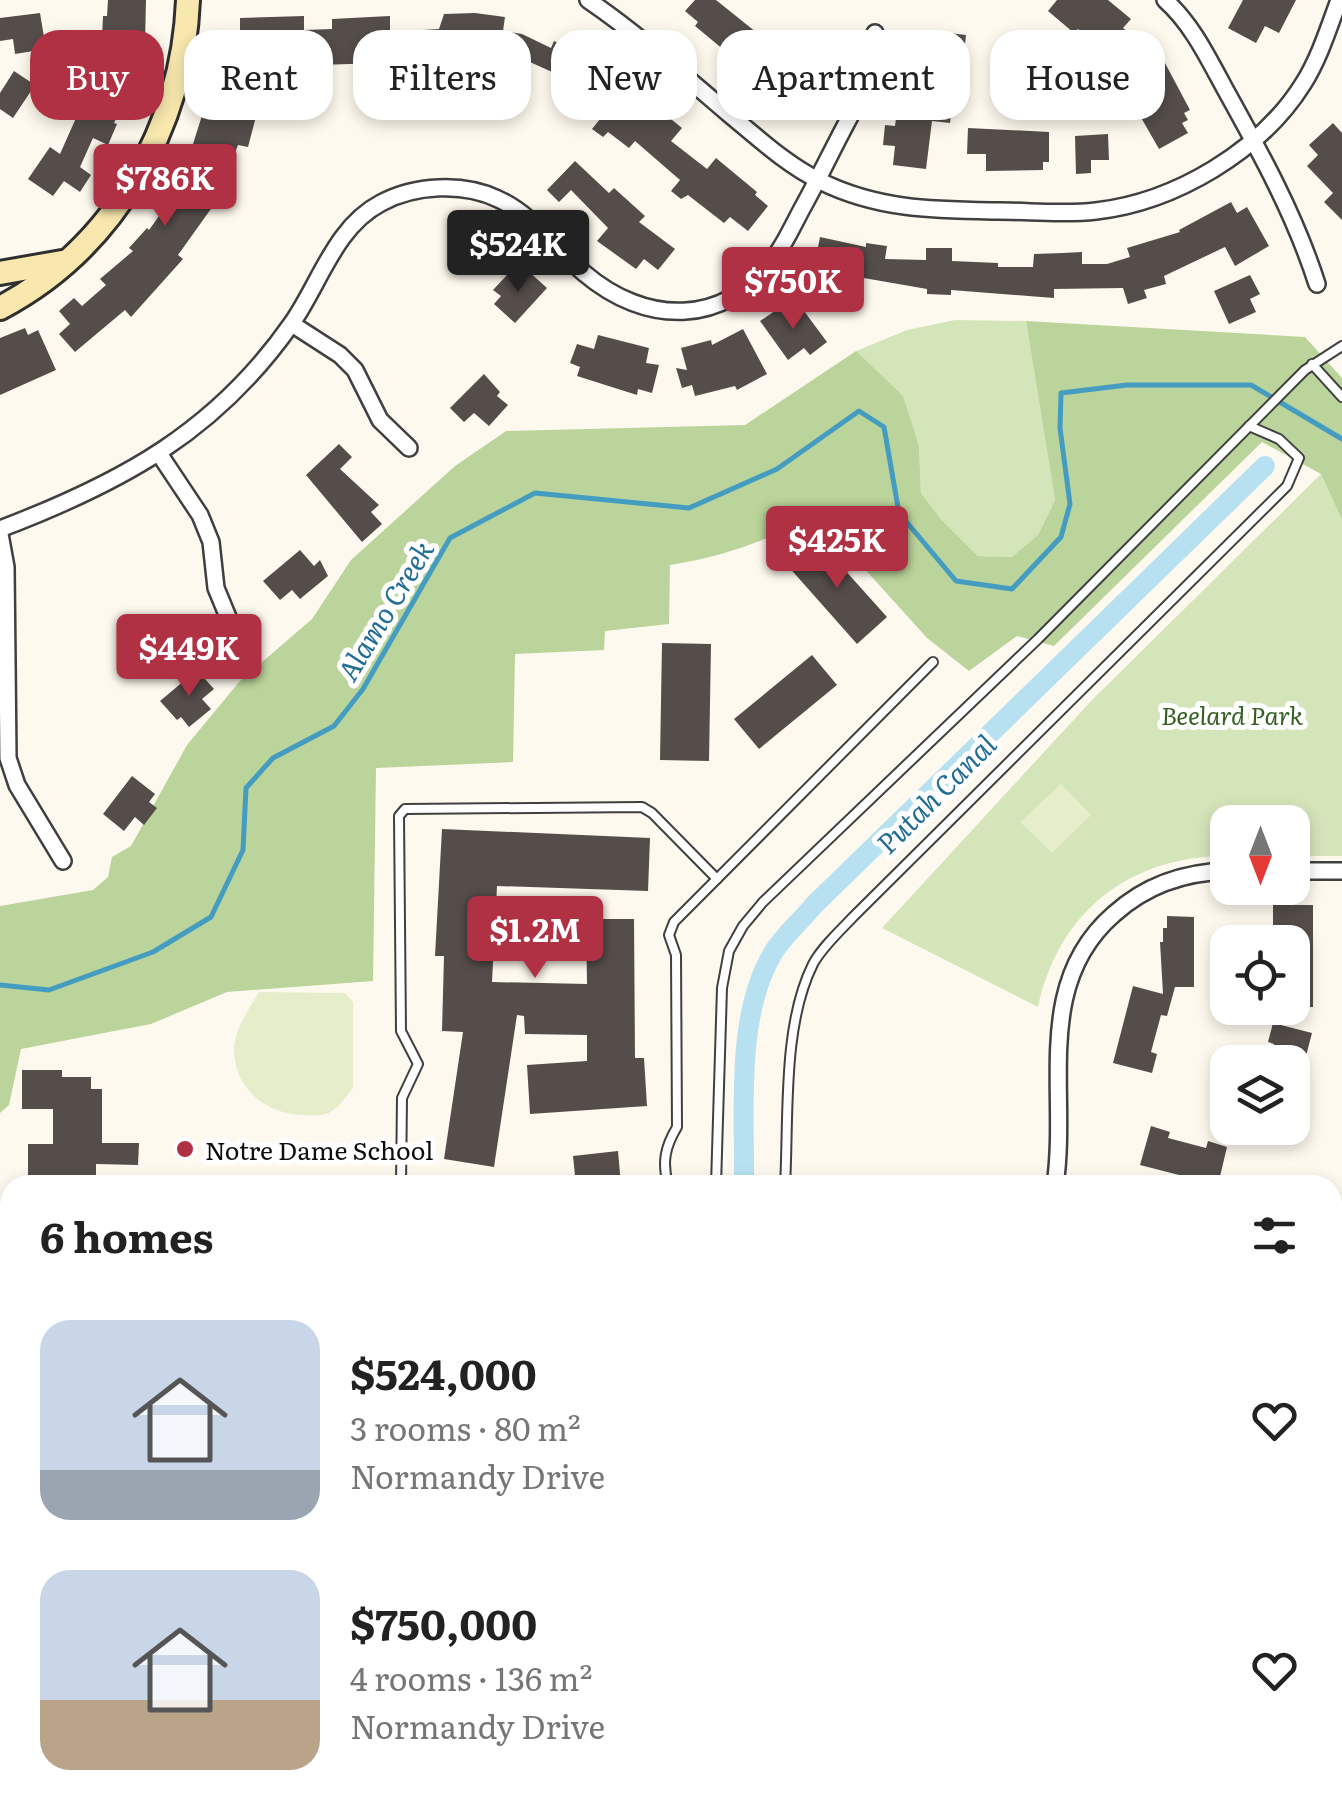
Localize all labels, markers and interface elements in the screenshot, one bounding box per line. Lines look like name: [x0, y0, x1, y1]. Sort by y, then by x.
chip: Buy: [30, 30, 164, 120]
chip: Rent: [184, 30, 333, 120]
chip: Filters: [353, 30, 531, 120]
chip: New: [551, 30, 697, 120]
chip: Apartment: [717, 30, 970, 120]
chip: House: [990, 30, 1165, 120]
pin: $786K: [95, 144, 235, 229]
text: $786K: [116, 152, 214, 200]
pin: $524K: [448, 210, 588, 295]
text: $524K: [469, 218, 567, 266]
pin: $750K: [723, 247, 863, 332]
text: $750K: [744, 255, 842, 303]
pin: $425K: [767, 506, 907, 591]
text: $425K: [788, 514, 886, 562]
water label: Alamo Creek: [325, 531, 443, 688]
pin: $449K: [119, 614, 259, 699]
text: $449K: [138, 622, 240, 670]
park label: Beelard Park: [1161, 696, 1303, 733]
water label: Putah Canal: [866, 723, 1005, 862]
north arrow: [1210, 805, 1310, 905]
map controls: [1210, 805, 1310, 1145]
pin: $1.2M: [465, 896, 605, 981]
text: $1.2M: [489, 904, 581, 952]
button: locate: [1210, 925, 1310, 1025]
button: layers: [1210, 1045, 1310, 1145]
place label: Notre Dame School: [205, 1131, 433, 1168]
marker: Notre Dame School: [174, 1138, 196, 1160]
text: 6 homes: [40, 1204, 214, 1266]
icon: filters: [1247, 1208, 1302, 1263]
text: $524,000: [350, 1341, 537, 1403]
icon: home: [120, 1360, 240, 1480]
icon: heart: [1247, 1393, 1302, 1448]
text: 3 rooms · 80 m²: [350, 1403, 581, 1451]
text: Normandy Drive: [350, 1451, 605, 1499]
text: $750,000: [350, 1591, 537, 1653]
icon: home: [120, 1610, 240, 1730]
icon: heart: [1247, 1643, 1302, 1698]
text: 4 rooms · 136 m²: [350, 1653, 592, 1701]
text: Normandy Drive: [350, 1701, 605, 1749]

